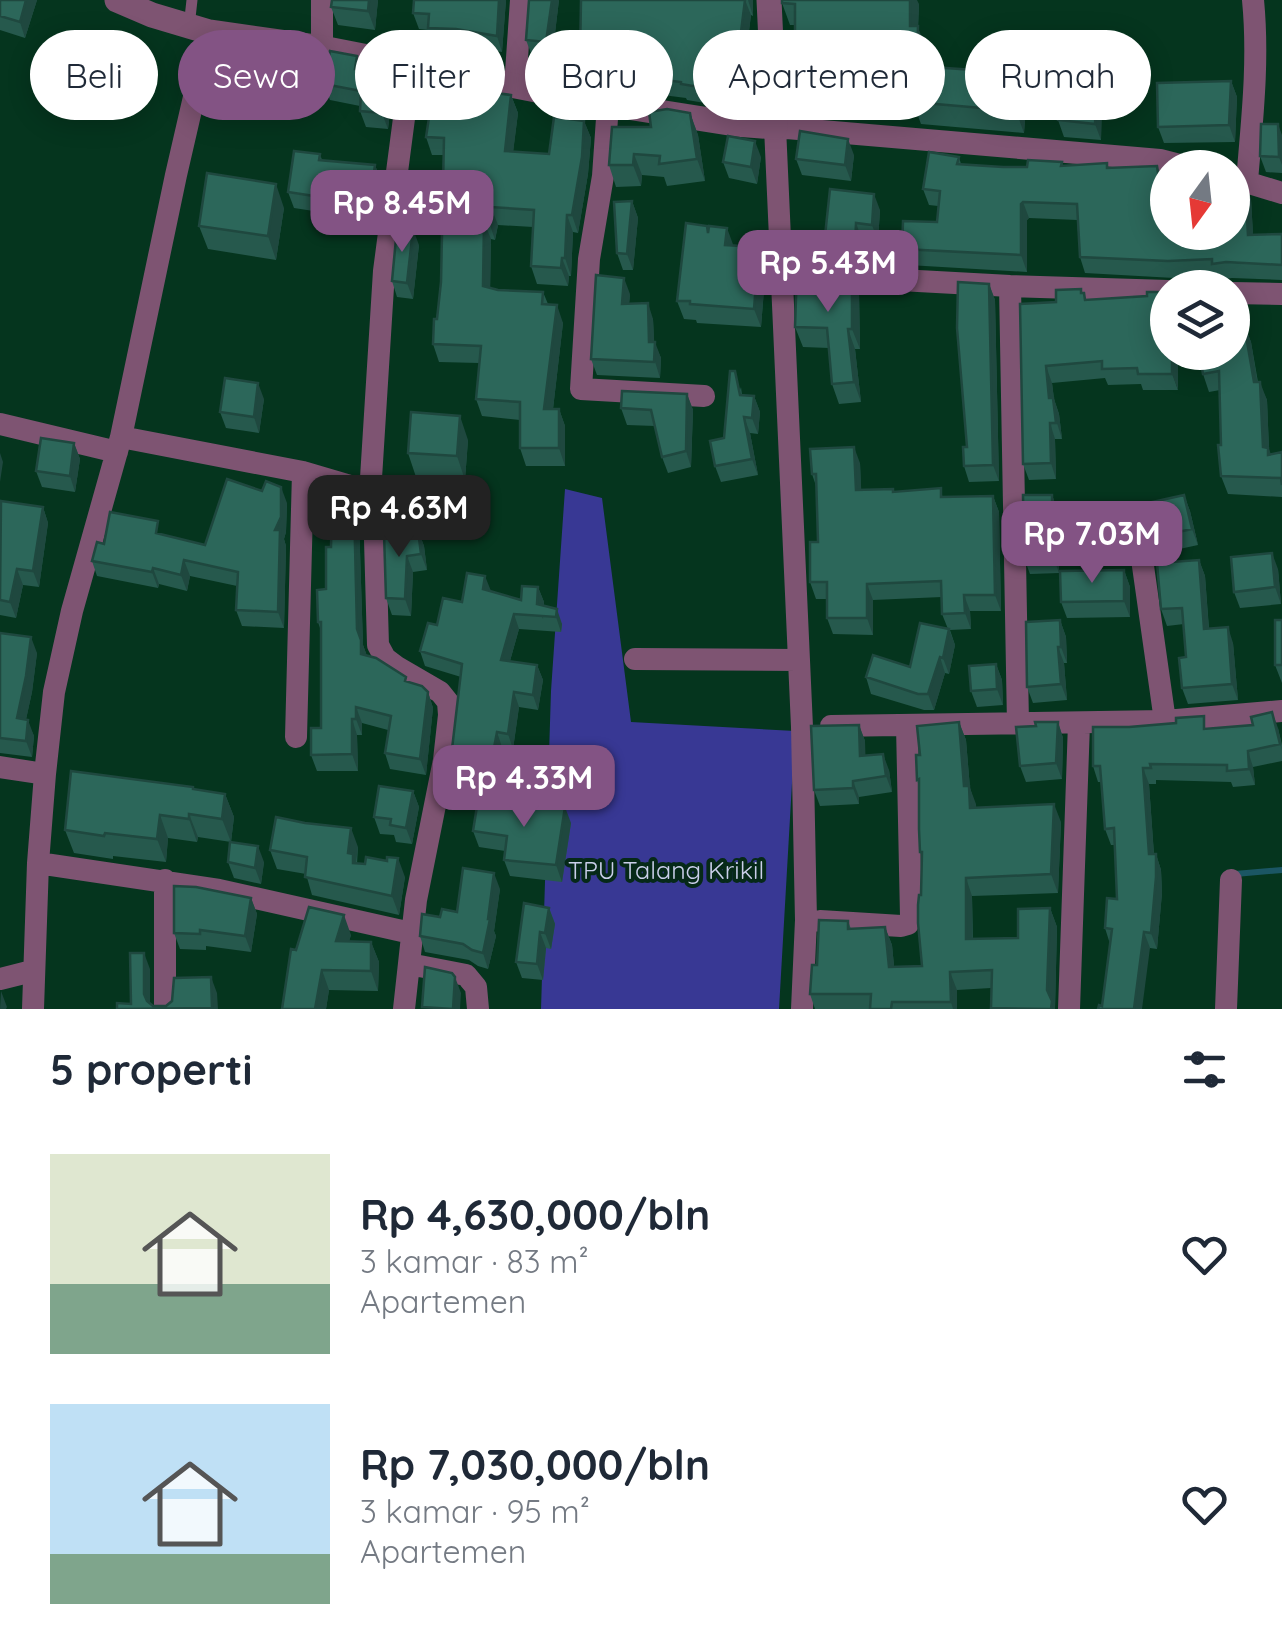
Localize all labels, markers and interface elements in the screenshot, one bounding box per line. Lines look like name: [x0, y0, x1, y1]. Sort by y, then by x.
chip: Beli: [30, 30, 158, 120]
chip: Sewa: [178, 30, 335, 120]
chip: Filter: [355, 30, 505, 120]
chip: Baru: [525, 30, 673, 120]
chip: Apartemen: [693, 30, 945, 120]
chip: Rumah: [965, 30, 1151, 120]
north arrow: [1150, 150, 1250, 250]
map controls: [1150, 150, 1250, 370]
pin: Rp 8.45M: [299, 170, 505, 255]
text: Rp 8.45M: [332, 182, 472, 222]
pin: Rp 5.43M: [725, 230, 931, 315]
text: Rp 5.43M: [759, 242, 897, 282]
button: layers: [1150, 270, 1250, 370]
pin: Rp 4.63M: [296, 475, 502, 560]
text: Rp 4.63M: [330, 487, 468, 527]
pin: Rp 7.03M: [989, 501, 1195, 586]
text: Rp 7.03M: [1023, 513, 1161, 553]
pin: Rp 4.33M: [421, 745, 627, 830]
text: Rp 4.33M: [455, 757, 593, 797]
park label: TPU Talang Krikil: [568, 854, 764, 885]
icon: filters: [1177, 1042, 1232, 1097]
text: 5 properti: [50, 1043, 252, 1096]
text: Rp 4,630,000/bln: [360, 1188, 710, 1241]
icon: home: [130, 1194, 250, 1314]
icon: heart: [1177, 1227, 1232, 1282]
text: 3 kamar · 83 m²: [360, 1241, 589, 1281]
text: Apartemen: [360, 1281, 526, 1321]
text: Rp 7,030,000/bln: [360, 1438, 710, 1491]
icon: home: [130, 1444, 250, 1564]
icon: heart: [1177, 1477, 1232, 1532]
text: 3 kamar · 95 m²: [360, 1491, 590, 1531]
text: Apartemen: [360, 1531, 526, 1571]

